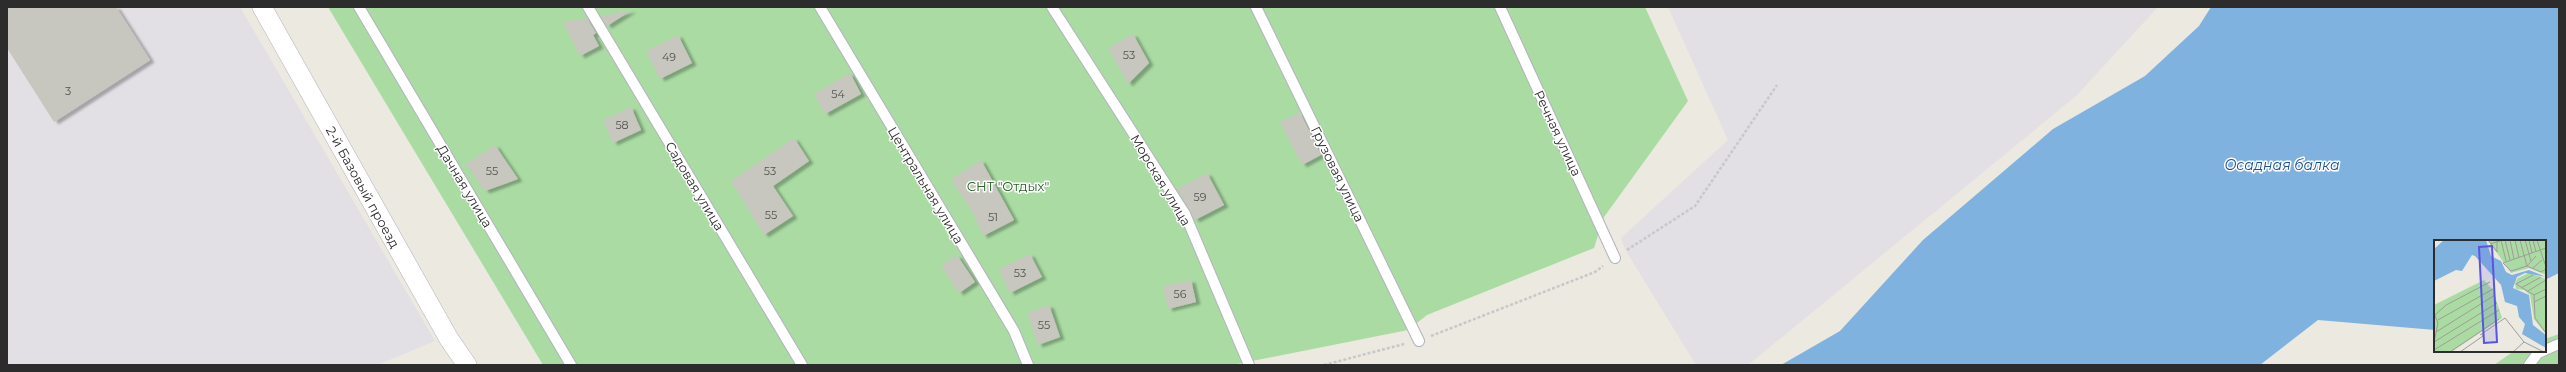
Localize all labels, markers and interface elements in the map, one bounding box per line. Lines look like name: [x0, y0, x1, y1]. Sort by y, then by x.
house number: 53: [1123, 48, 1135, 62]
house number: 49: [662, 50, 676, 64]
house number: 3: [65, 84, 71, 98]
house number: 54: [831, 87, 845, 101]
street label: Речная улица: [1531, 87, 1585, 179]
house number: 58: [615, 118, 629, 132]
street label: 2-й Базовый проезд: [323, 123, 403, 251]
street label: Центральная улица: [885, 124, 967, 246]
street label: Грузовая улица: [1308, 124, 1368, 224]
street label: Морская улица: [1127, 131, 1195, 229]
street label: Садовая улица: [662, 139, 728, 233]
street label: Дачная улица: [434, 142, 496, 230]
water label: Осадная балка: [2224, 156, 2340, 174]
house number: 55: [486, 164, 498, 178]
house number: 53: [764, 164, 776, 178]
park label: СНТ "Отдых": [967, 178, 1049, 194]
house number: 59: [1194, 190, 1207, 204]
house number: 55: [765, 208, 777, 222]
house number: 51: [988, 210, 998, 224]
inset map: [2434, 240, 2546, 352]
house number: 53: [1014, 266, 1026, 280]
house number: 56: [1174, 287, 1187, 301]
house number: 55: [1038, 318, 1050, 332]

